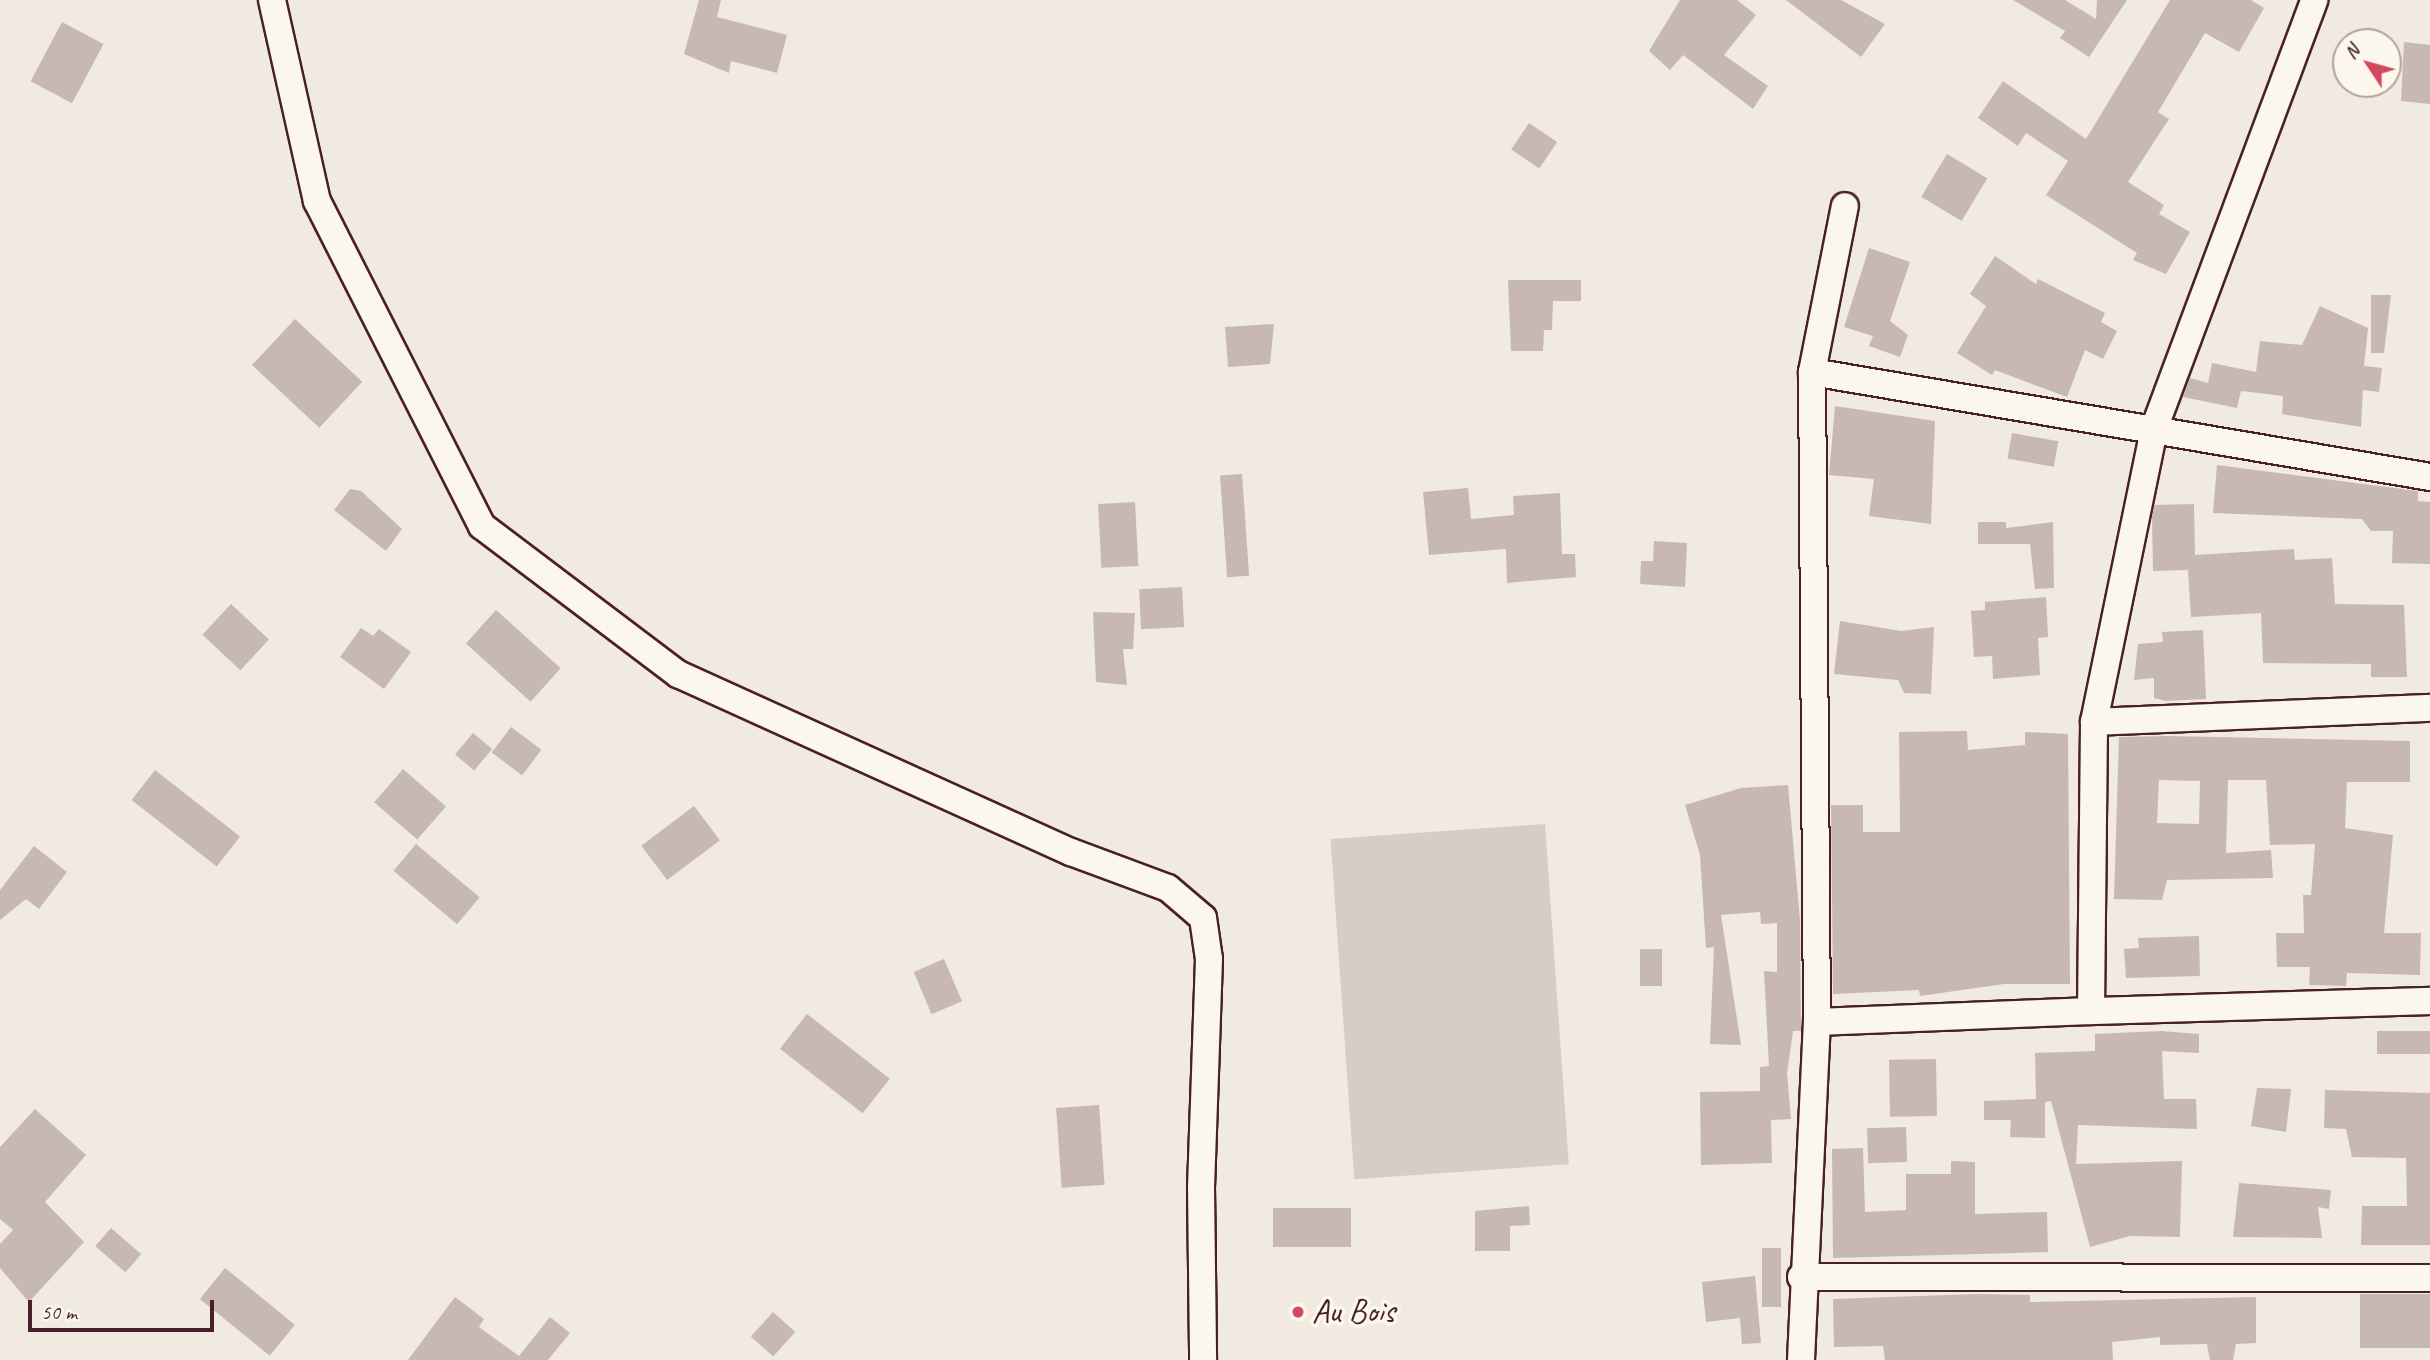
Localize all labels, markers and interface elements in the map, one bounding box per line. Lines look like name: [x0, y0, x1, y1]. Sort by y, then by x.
north arrow: [2332, 28, 2402, 98]
text: N: [2338, 40, 2365, 64]
scale bar: [32, 1286, 217, 1330]
place label: Au Bois: [1312, 1292, 1395, 1332]
text: 50 m: [41, 1299, 77, 1325]
marker: Au Bois: [1290, 1304, 1306, 1320]

